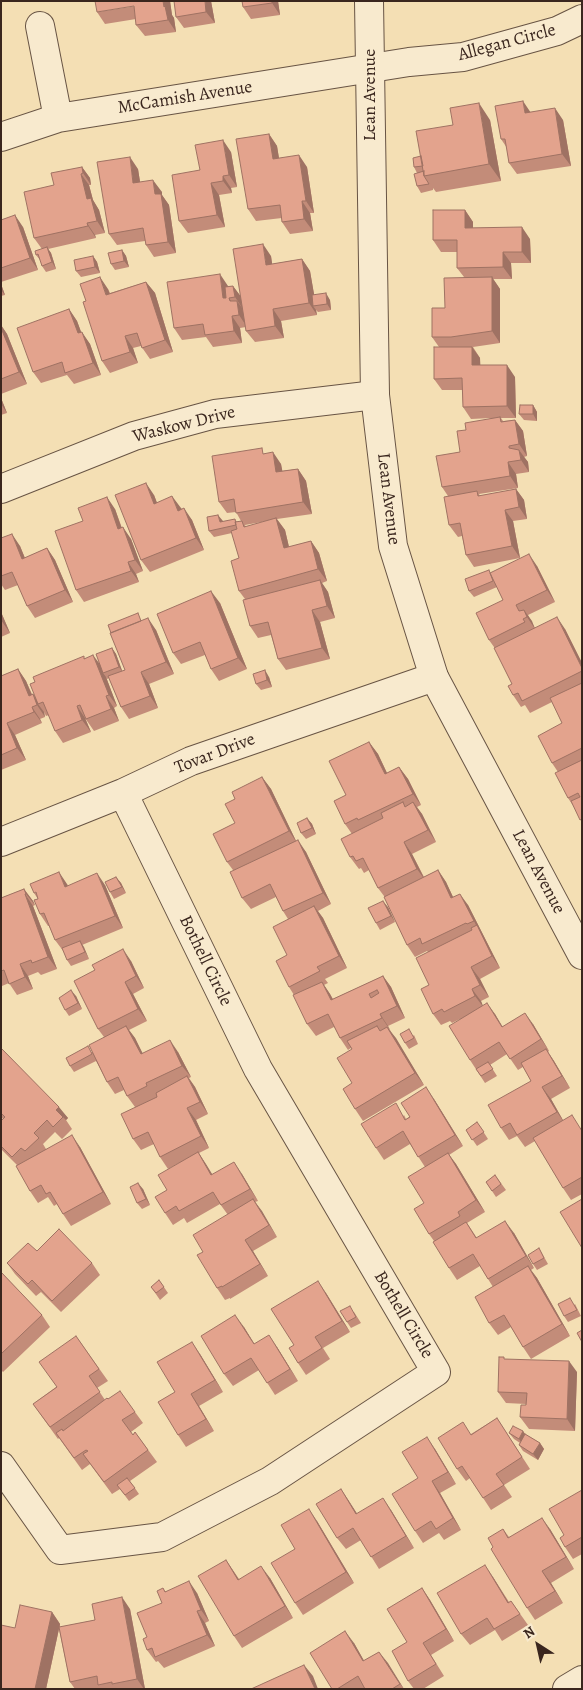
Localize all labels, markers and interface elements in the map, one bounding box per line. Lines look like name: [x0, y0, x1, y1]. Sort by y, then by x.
street label: Allegan Circle: [456, 20, 558, 66]
street label: Lean Avenue: [360, 49, 382, 141]
street label: McCamish Avenue: [116, 77, 254, 119]
street label: Waskow Drive: [131, 402, 237, 448]
street label: Lean Avenue: [372, 452, 404, 546]
street label: Tovar Drive: [172, 729, 258, 779]
street label: Lean Avenue: [507, 826, 569, 918]
street label: Bothell Circle: [174, 912, 236, 1010]
street label: Bothell Circle: [368, 1267, 438, 1363]
north arrow: [513, 1620, 563, 1670]
text: N: [519, 1622, 539, 1643]

